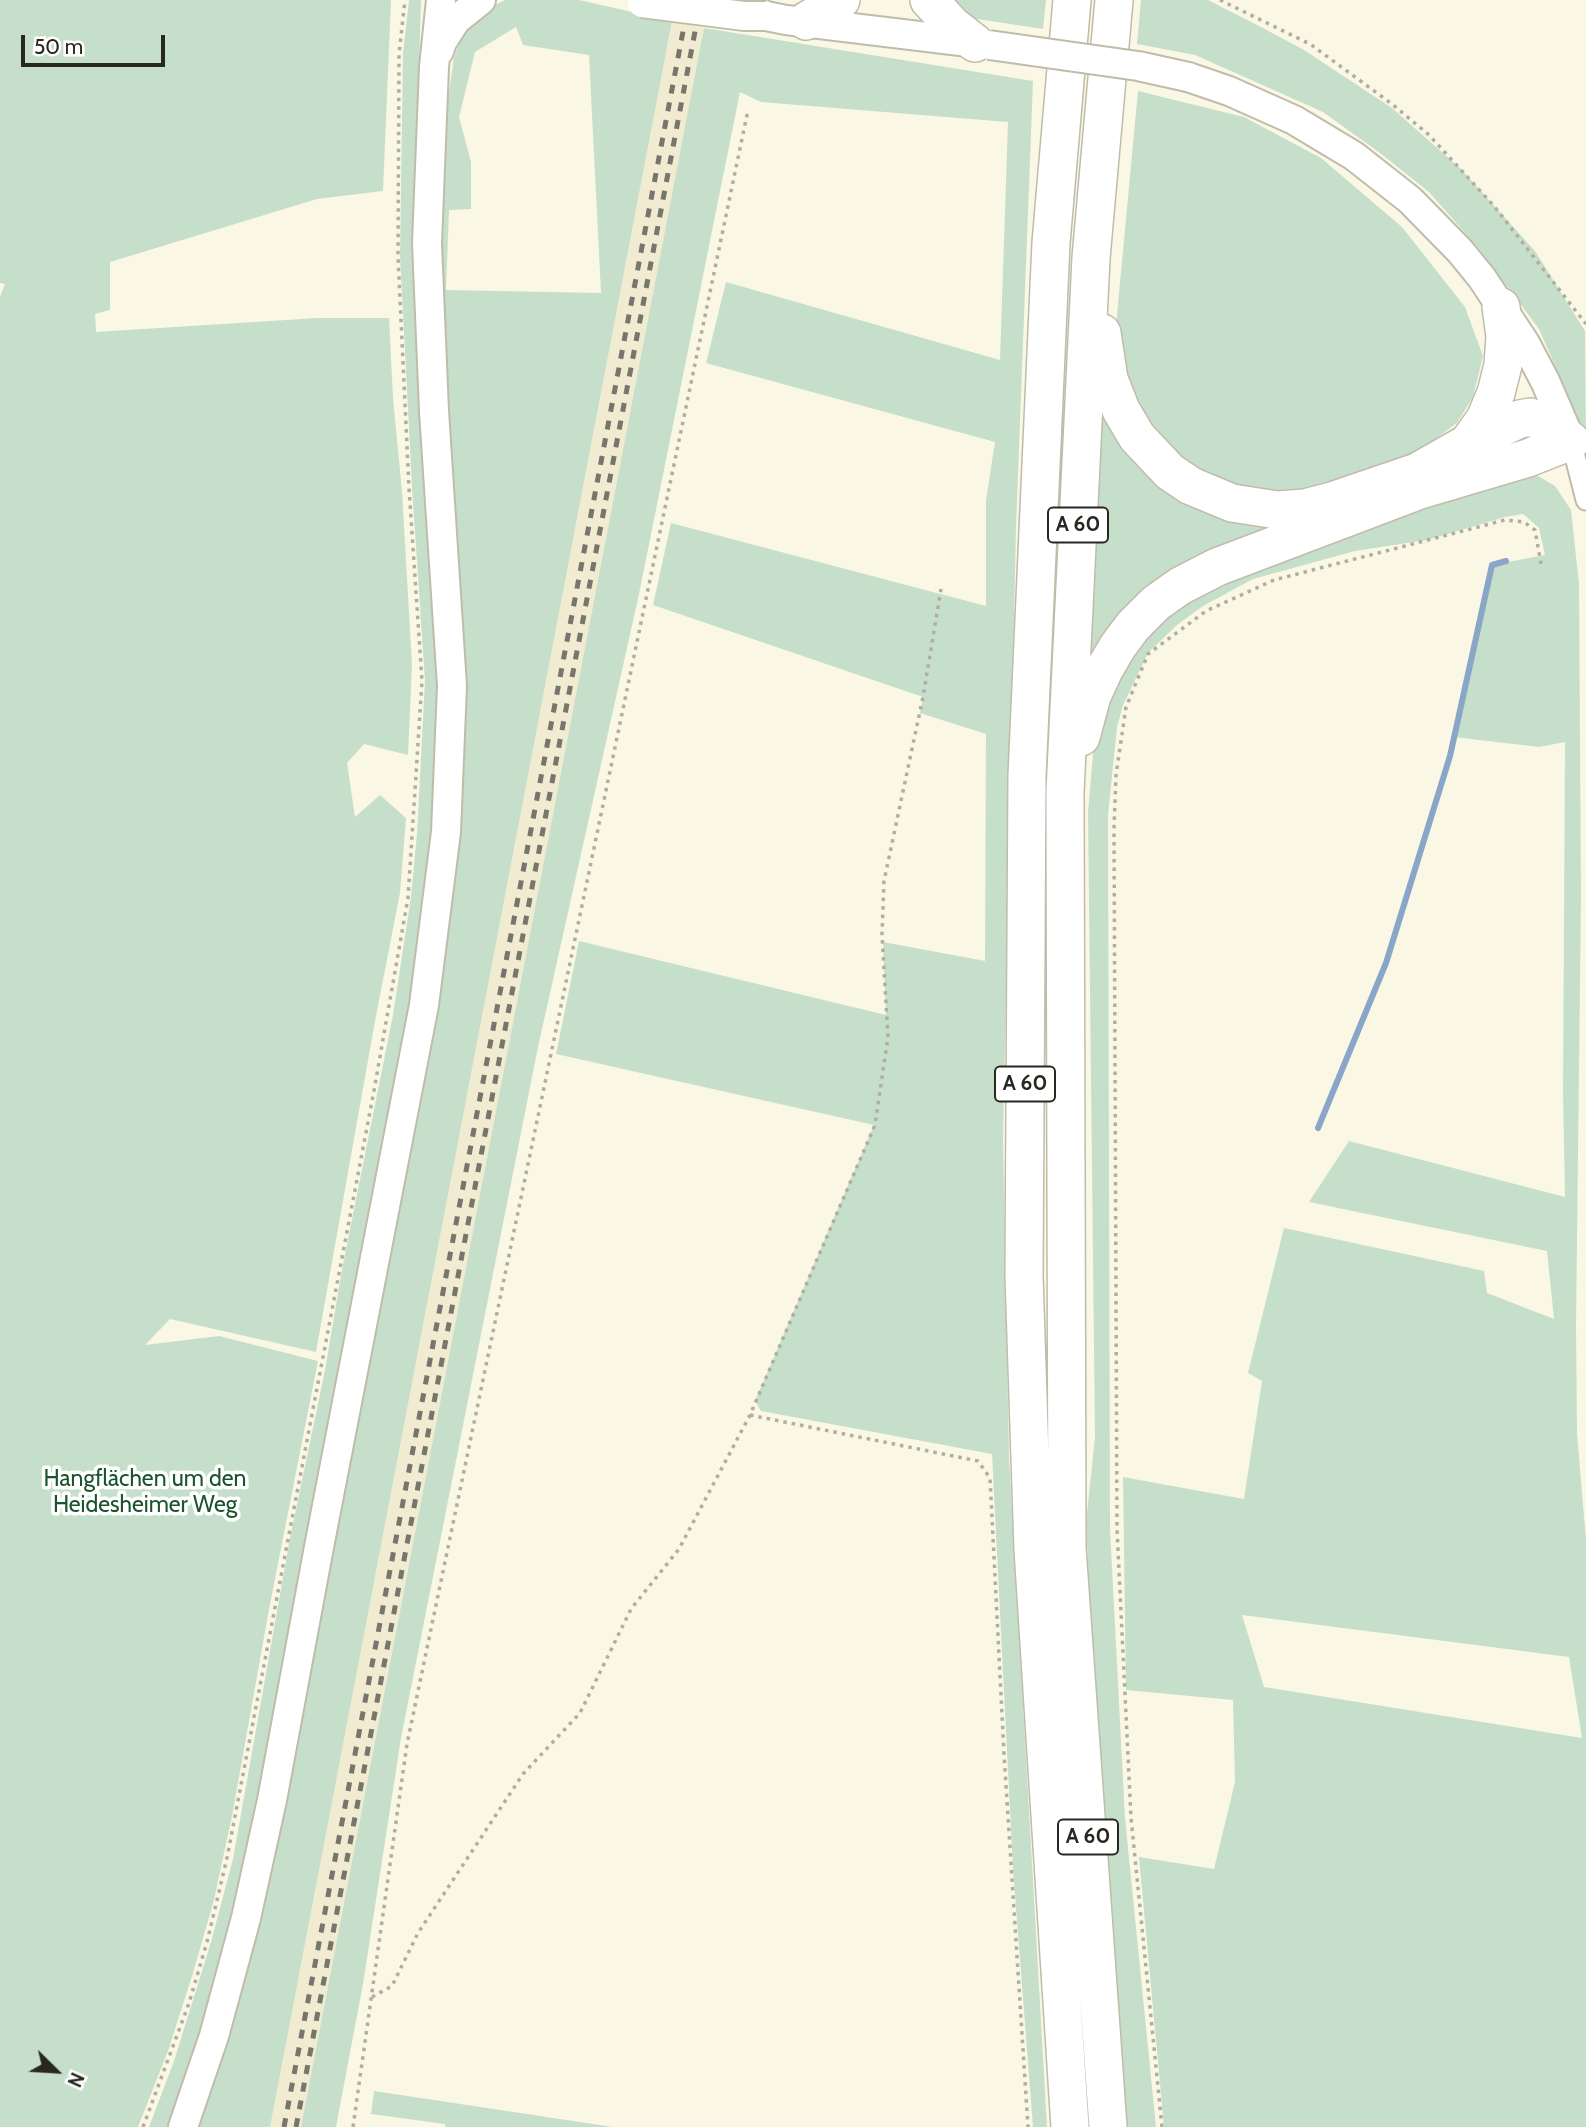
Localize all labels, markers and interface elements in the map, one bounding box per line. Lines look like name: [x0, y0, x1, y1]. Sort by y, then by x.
scale bar: [24, 21, 168, 65]
text: 50 m: [34, 34, 83, 59]
road number: A 60: [1048, 508, 1108, 542]
road number: A 60: [995, 1066, 1055, 1102]
park label: Hangflächen um den Heidesheimer Weg: [44, 1465, 246, 1519]
road number: A 60: [1058, 1820, 1118, 1854]
north arrow: [21, 2036, 91, 2106]
text: N: [62, 2069, 89, 2091]

